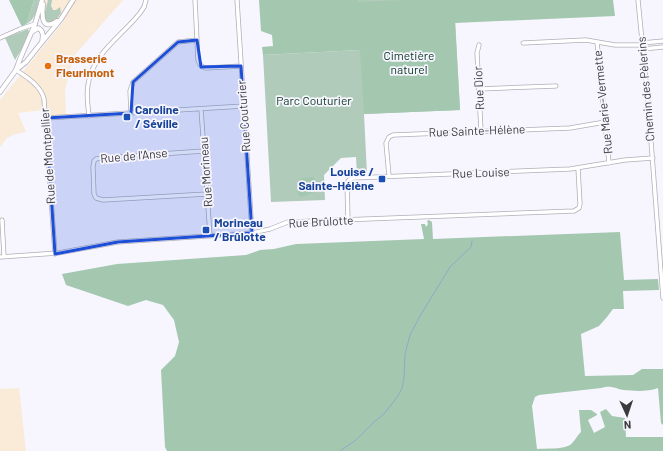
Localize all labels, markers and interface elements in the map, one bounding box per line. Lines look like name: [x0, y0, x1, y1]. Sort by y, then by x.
street label: Chemin des Pèlerins: [633, 36, 657, 142]
park label: Cimetière naturel: [383, 48, 435, 76]
street label: Rue Marie-Vermette: [590, 50, 614, 155]
place label: Brasserie Fleurimont: [56, 51, 115, 79]
marker: Brasserie Fleurimont: [43, 61, 53, 71]
street label: Rue Dior: [470, 65, 486, 110]
street label: Rue Couturier: [233, 79, 252, 152]
park label: Parc Couturier: [276, 93, 352, 107]
place label: Caroline / Séville: [135, 102, 179, 130]
street label: Rue de Montpellier: [37, 107, 57, 205]
marker: Caroline / Séville: [122, 112, 132, 122]
street label: Rue Sainte-Hélène: [428, 121, 526, 139]
street label: Rue Morineau: [196, 136, 214, 208]
street label: Rue de l'Anse: [100, 145, 168, 165]
place label: Louise / Sainte-Hélène: [298, 164, 374, 192]
street label: Rue Louise: [452, 164, 510, 180]
marker: Louise / Sainte-Hélène: [377, 174, 387, 184]
street label: Rue Brûlotte: [288, 212, 354, 230]
place label: Morineau / Brûlotte: [214, 215, 266, 243]
marker: Morineau / Brûlotte: [201, 225, 211, 235]
north arrow: [607, 395, 647, 435]
text: N: [624, 419, 632, 432]

